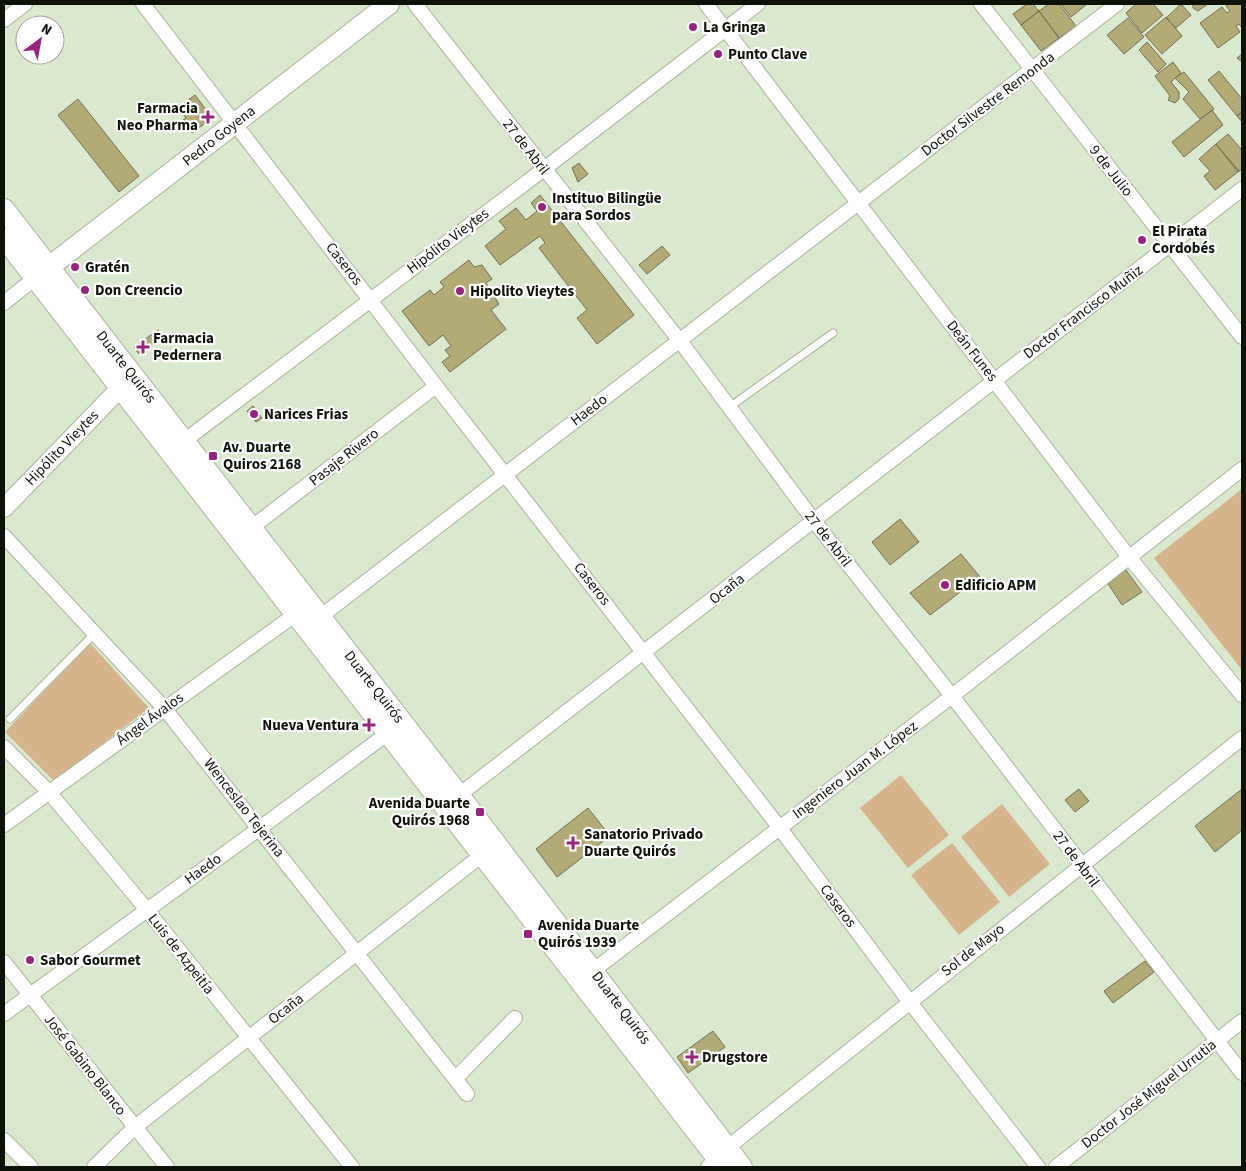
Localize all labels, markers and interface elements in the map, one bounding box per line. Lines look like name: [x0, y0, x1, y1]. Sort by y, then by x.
north arrow: [15, 15, 65, 65]
place label: La Gringa: [703, 17, 766, 38]
text: N: [37, 19, 56, 41]
marker: La Gringa: [687, 21, 699, 33]
place label: Punto Clave: [728, 44, 807, 65]
street label: Doctor Silvestre Remonda: [917, 47, 1059, 161]
marker: Punto Clave: [712, 48, 724, 60]
place label: Farmacia Neo Pharma: [117, 98, 198, 136]
street label: Pedro Goyena: [178, 101, 260, 171]
marker: Farmacia Neo Pharma: [202, 111, 214, 123]
street label: 27 de Abril: [497, 115, 555, 180]
street label: 9 de Julio: [1084, 141, 1138, 201]
place label: Instituo Bilingüe para Sordos: [552, 188, 662, 226]
marker: Instituo Bilingüe para Sordos: [536, 201, 548, 213]
street label: Hipólito Vieytes: [403, 203, 493, 279]
place label: El Pirata Cordobés: [1152, 221, 1215, 259]
marker: El Pirata Cordobés: [1136, 234, 1148, 246]
street label: Caseros: [321, 238, 367, 290]
place label: Gratén: [85, 257, 130, 278]
street label: Doctor Francisco Muñiz: [1019, 260, 1147, 364]
marker: Gratén: [69, 261, 81, 273]
place label: Don Creencio: [95, 280, 183, 301]
place label: Hipolito Vieytes: [470, 281, 575, 302]
marker: Don Creencio: [79, 284, 91, 296]
marker: Hipolito Vieytes: [454, 285, 466, 297]
street label: Deán Funes: [941, 316, 1003, 386]
street label: Duarte Quirós: [91, 326, 161, 408]
place label: Farmacia Pedernera: [153, 328, 222, 366]
marker: Farmacia Pedernera: [137, 341, 149, 353]
street label: Haedo: [566, 389, 612, 431]
place label: Narices Frias: [264, 404, 349, 425]
street label: Hipólito Vieytes: [20, 405, 104, 491]
marker: Narices Frias: [248, 408, 260, 420]
street label: Pasaje Rivero: [305, 423, 383, 491]
place label: Av. Duarte Quiros 2168: [222, 437, 301, 475]
marker: Av. Duarte Quiros 2168: [207, 450, 219, 462]
street label: 27 de Abril: [799, 507, 857, 572]
street label: Caseros: [569, 558, 615, 610]
street label: Ocaña: [705, 568, 749, 610]
place label: Edificio APM: [955, 575, 1037, 596]
marker: Edificio APM: [939, 579, 951, 591]
street label: Duarte Quirós: [339, 646, 409, 728]
street label: Ángel Ávalos: [112, 687, 188, 751]
place label: Nueva Ventura: [262, 715, 359, 736]
street label: Ingeniero Juan M. López: [788, 716, 922, 824]
marker: Nueva Ventura: [363, 719, 375, 731]
street label: Wenceslao Tejerina: [199, 754, 289, 862]
place label: Avenida Duarte Quirós 1968: [368, 793, 470, 831]
marker: Avenida Duarte Quirós 1968: [474, 806, 486, 818]
place label: Sanatorio Privado Duarte Quirós: [584, 824, 703, 862]
street label: 27 de Abril: [1048, 826, 1104, 892]
marker: Sanatorio Privado Duarte Quirós: [566, 836, 580, 850]
street label: Haedo: [180, 848, 226, 890]
street label: Caseros: [815, 880, 861, 932]
street label: Luis de Azpeitía: [143, 909, 219, 999]
place label: Avenida Duarte Quirós 1939: [537, 915, 639, 953]
street label: Sol de Mayo: [937, 919, 1009, 981]
marker: Avenida Duarte Quirós 1939: [522, 928, 534, 940]
place label: Sabor Gourmet: [40, 950, 141, 971]
marker: Sabor Gourmet: [24, 954, 36, 966]
street label: Duarte Quirós: [587, 967, 655, 1049]
street label: Ocaña: [264, 988, 308, 1030]
street label: José Gabino Blanco: [39, 1010, 131, 1120]
street label: Doctor José Miguel Urrutia: [1077, 1035, 1221, 1153]
place label: Drugstore: [702, 1047, 768, 1068]
marker: Drugstore: [686, 1051, 698, 1063]

